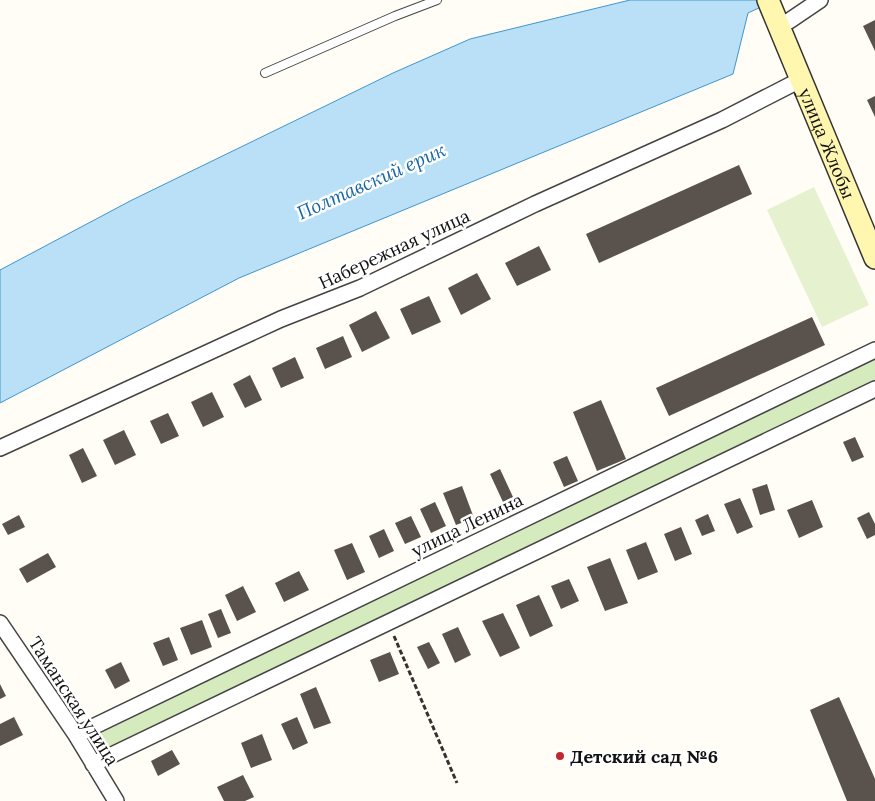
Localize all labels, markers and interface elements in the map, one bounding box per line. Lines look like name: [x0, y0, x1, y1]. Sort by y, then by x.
street label: улица Жлобы: [794, 84, 861, 202]
water label: Полтавский ерик: [293, 137, 449, 225]
street label: Набережная улица: [315, 204, 473, 294]
street label: улица Ленина: [407, 488, 527, 562]
street label: Таманская улица: [24, 632, 124, 770]
place label: Детский сад №6: [570, 745, 718, 768]
marker: Детский сад №6: [554, 750, 566, 762]

